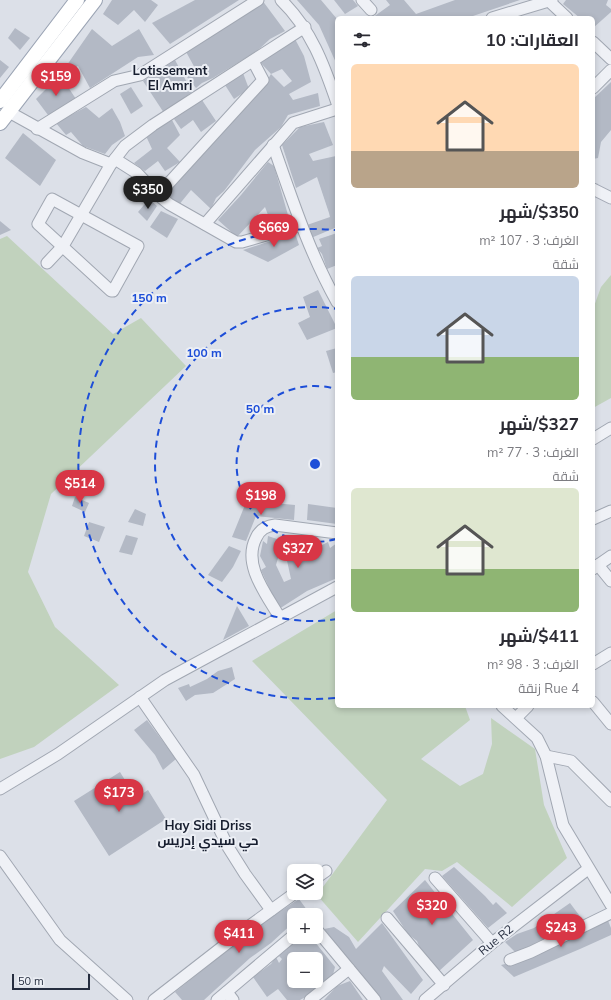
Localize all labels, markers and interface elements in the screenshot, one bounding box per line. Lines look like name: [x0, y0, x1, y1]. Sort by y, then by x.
icon: filters: [351, 29, 373, 51]
text: العقارات: 10: [486, 29, 579, 50]
district label: Lotissement El Amri: [133, 62, 208, 93]
pin: $159: [32, 63, 80, 97]
text: $159: [40, 68, 72, 84]
icon: home: [429, 90, 501, 162]
pin: $350: [124, 176, 172, 210]
text: $350: [132, 181, 164, 197]
text: $350/شهر: [500, 201, 579, 222]
pin: $669: [250, 214, 298, 248]
text: $669: [258, 219, 290, 235]
text: الغرف: 3 · 107 m²: [479, 232, 579, 248]
text: شقة: [552, 256, 579, 272]
text: 150 m: [131, 290, 167, 305]
icon: home: [429, 302, 501, 374]
text: 100 m: [186, 345, 222, 360]
text: 50 m: [246, 401, 274, 416]
text: $327/شهر: [500, 413, 579, 434]
text: الغرف: 3 · 77 m²: [487, 444, 579, 460]
centre of rings: [308, 457, 322, 471]
text: شقة: [552, 468, 579, 484]
pin: $514: [56, 470, 104, 504]
text: $514: [64, 475, 96, 491]
pin: $198: [237, 482, 285, 516]
text: $198: [245, 487, 277, 503]
icon: home: [429, 514, 501, 586]
pin: $327: [274, 535, 322, 569]
text: $327: [282, 540, 314, 556]
text: $411/شهر: [500, 625, 579, 646]
text: الغرف: 3 · 98 m²: [487, 656, 579, 672]
text: Rue 4 زنقة: [518, 680, 579, 696]
pin: $173: [95, 779, 143, 813]
text: $173: [103, 784, 135, 800]
district label: Hay Sidi Driss حي سيدي إدريس: [157, 817, 259, 852]
map controls: [287, 864, 323, 988]
button: layers: [287, 864, 323, 900]
pin: $320: [408, 892, 456, 926]
text: $320: [416, 897, 448, 913]
button: +: [287, 908, 323, 944]
pin: $243: [537, 914, 585, 948]
text: $243: [545, 919, 577, 935]
pin: $411: [215, 920, 263, 954]
street label: Rue R2: [475, 921, 516, 958]
text: $411: [223, 925, 255, 941]
button: −: [287, 952, 323, 988]
scale bar: [12, 972, 90, 991]
text: 50 m: [18, 974, 44, 988]

